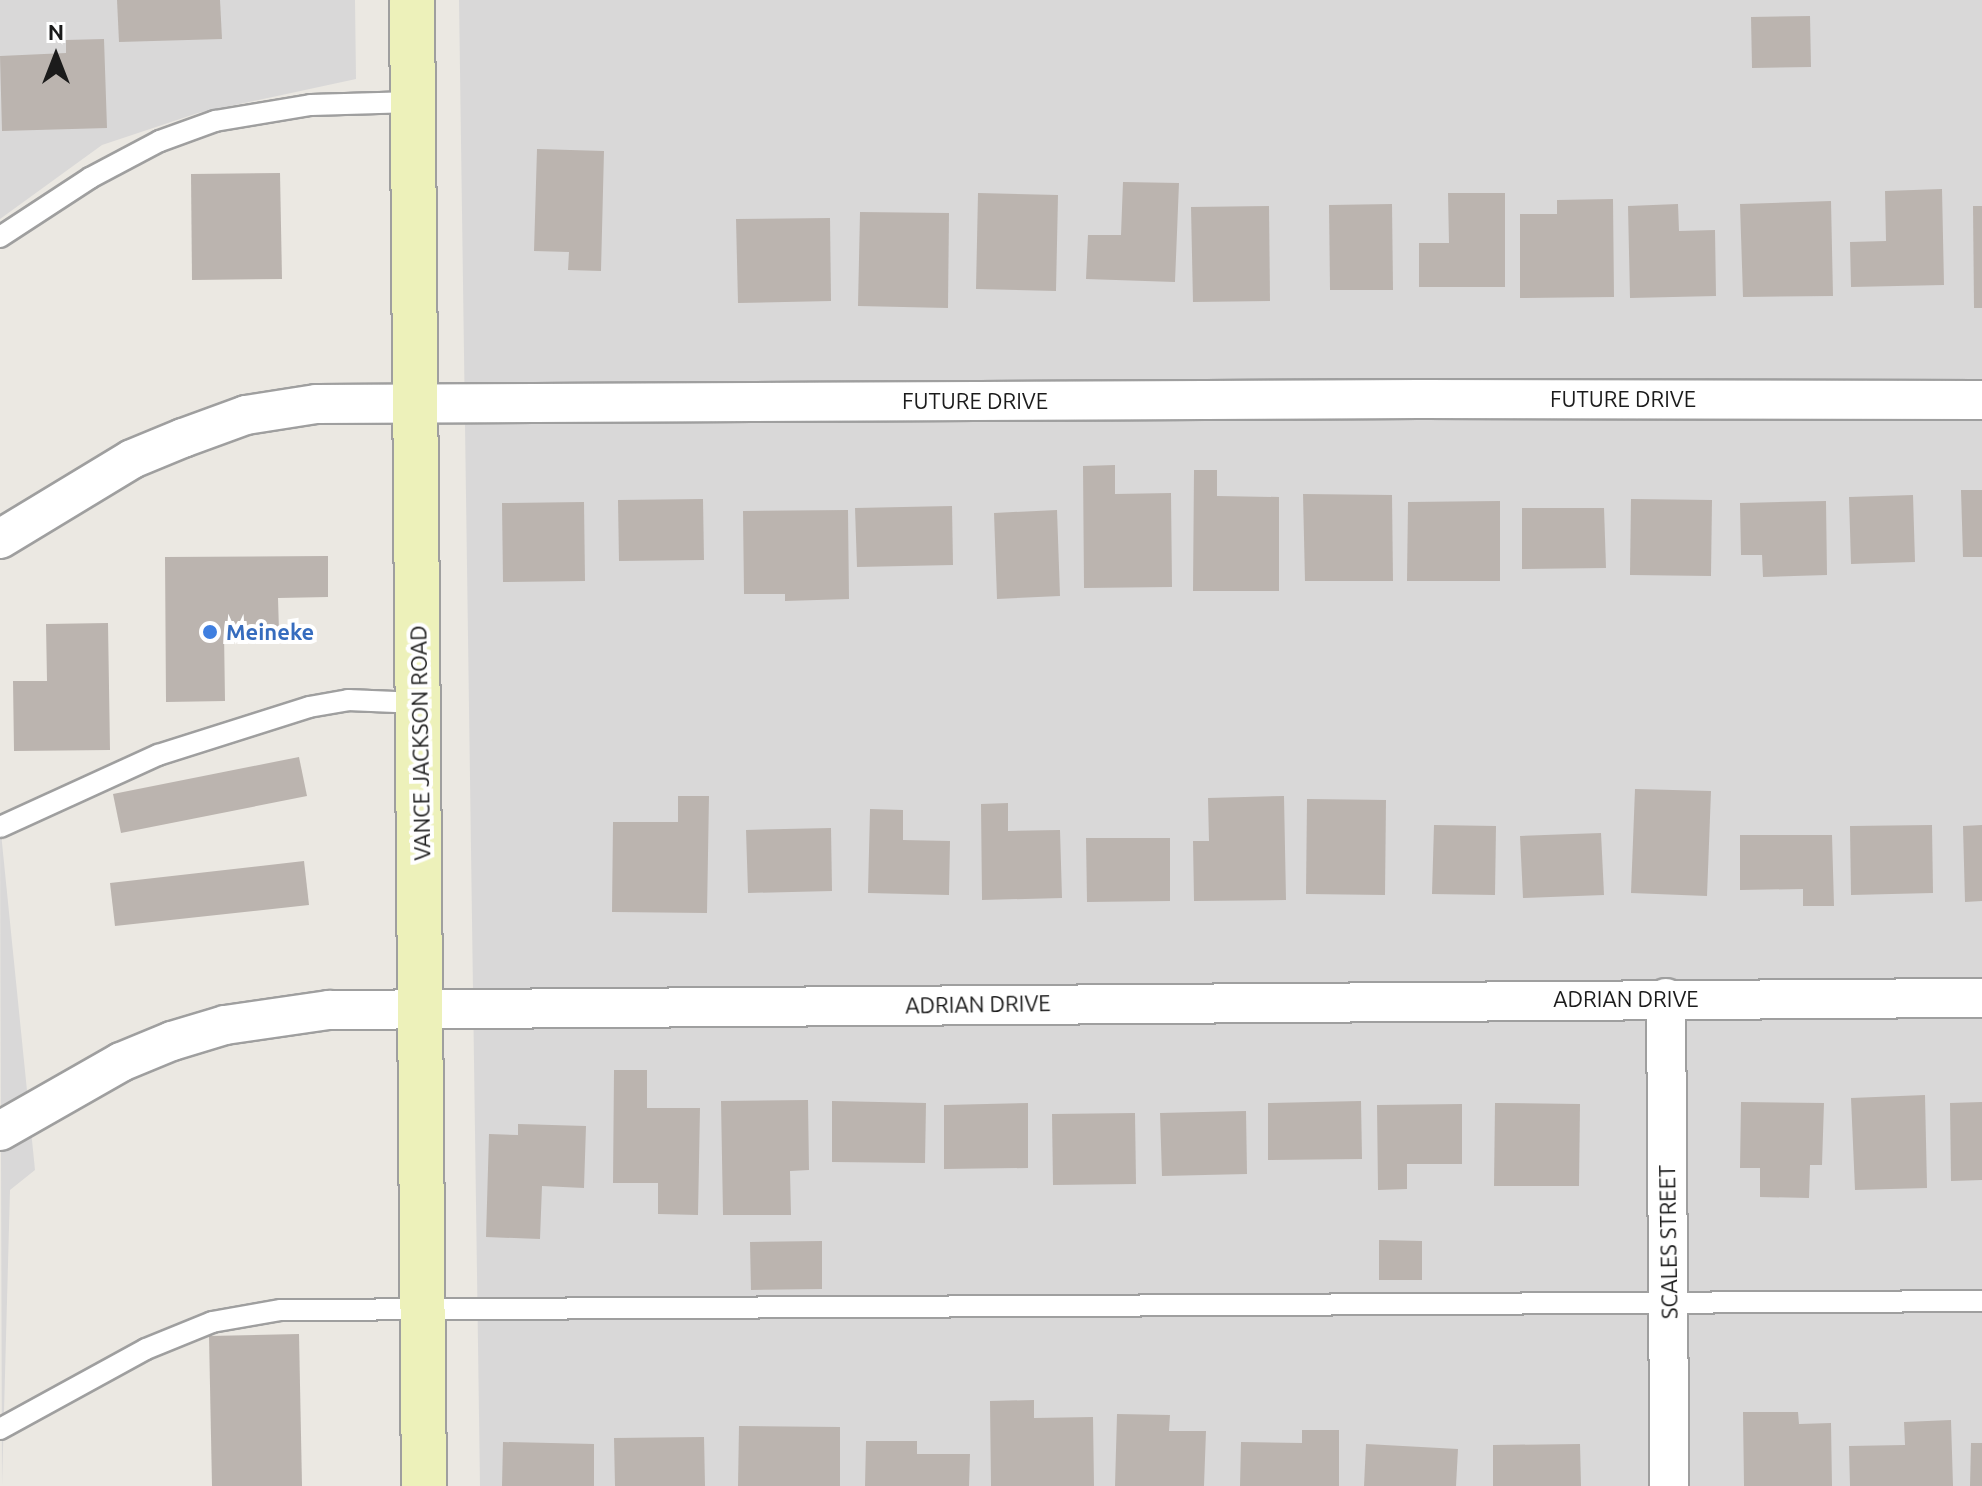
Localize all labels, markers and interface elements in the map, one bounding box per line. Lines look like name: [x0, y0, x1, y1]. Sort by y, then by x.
north arrow: [16, 16, 96, 96]
text: N: [48, 19, 64, 44]
street label: FUTURE DRIVE: [1550, 386, 1696, 412]
street label: FUTURE DRIVE: [902, 388, 1048, 414]
place label: Meineke: [226, 619, 314, 645]
marker: Meineke: [201, 623, 219, 641]
street label: VANCE JACKSON ROAD: [405, 625, 435, 861]
street label: ADRIAN DRIVE: [1553, 986, 1699, 1012]
street label: ADRIAN DRIVE: [905, 990, 1051, 1018]
street label: SCALES STREET: [1653, 1165, 1683, 1319]

